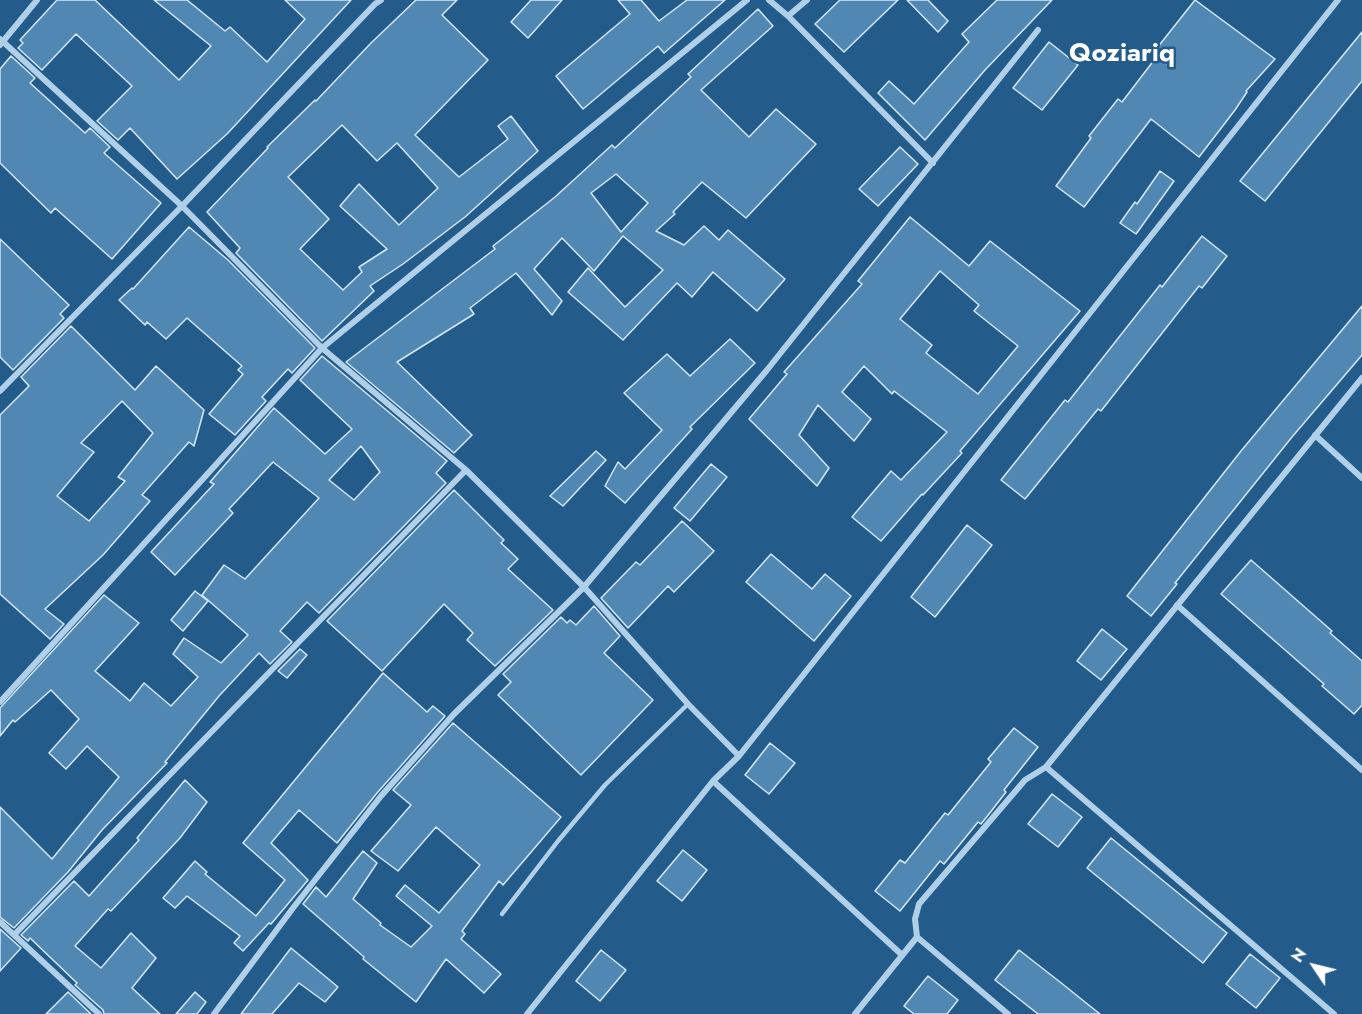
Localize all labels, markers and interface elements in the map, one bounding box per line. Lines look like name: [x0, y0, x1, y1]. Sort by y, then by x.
district label: Qoziariq: [1069, 39, 1175, 71]
north arrow: [1284, 936, 1344, 996]
text: N: [1286, 944, 1312, 967]

